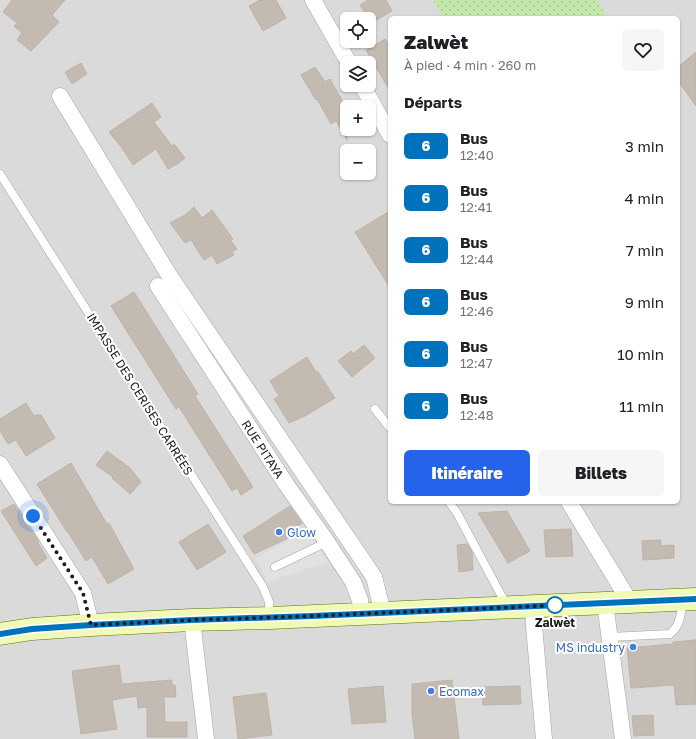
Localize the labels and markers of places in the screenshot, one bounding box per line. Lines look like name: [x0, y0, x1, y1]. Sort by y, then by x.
place label: Glow: [287, 525, 316, 540]
marker: Glow: [274, 527, 284, 537]
marker: Zalwèt: [546, 596, 564, 614]
place label: Zalwèt: [535, 615, 575, 630]
place label: MS industry: [556, 640, 625, 655]
marker: MS industry: [628, 642, 638, 652]
place label: Ecomax: [439, 684, 484, 699]
marker: Ecomax: [426, 686, 436, 696]

